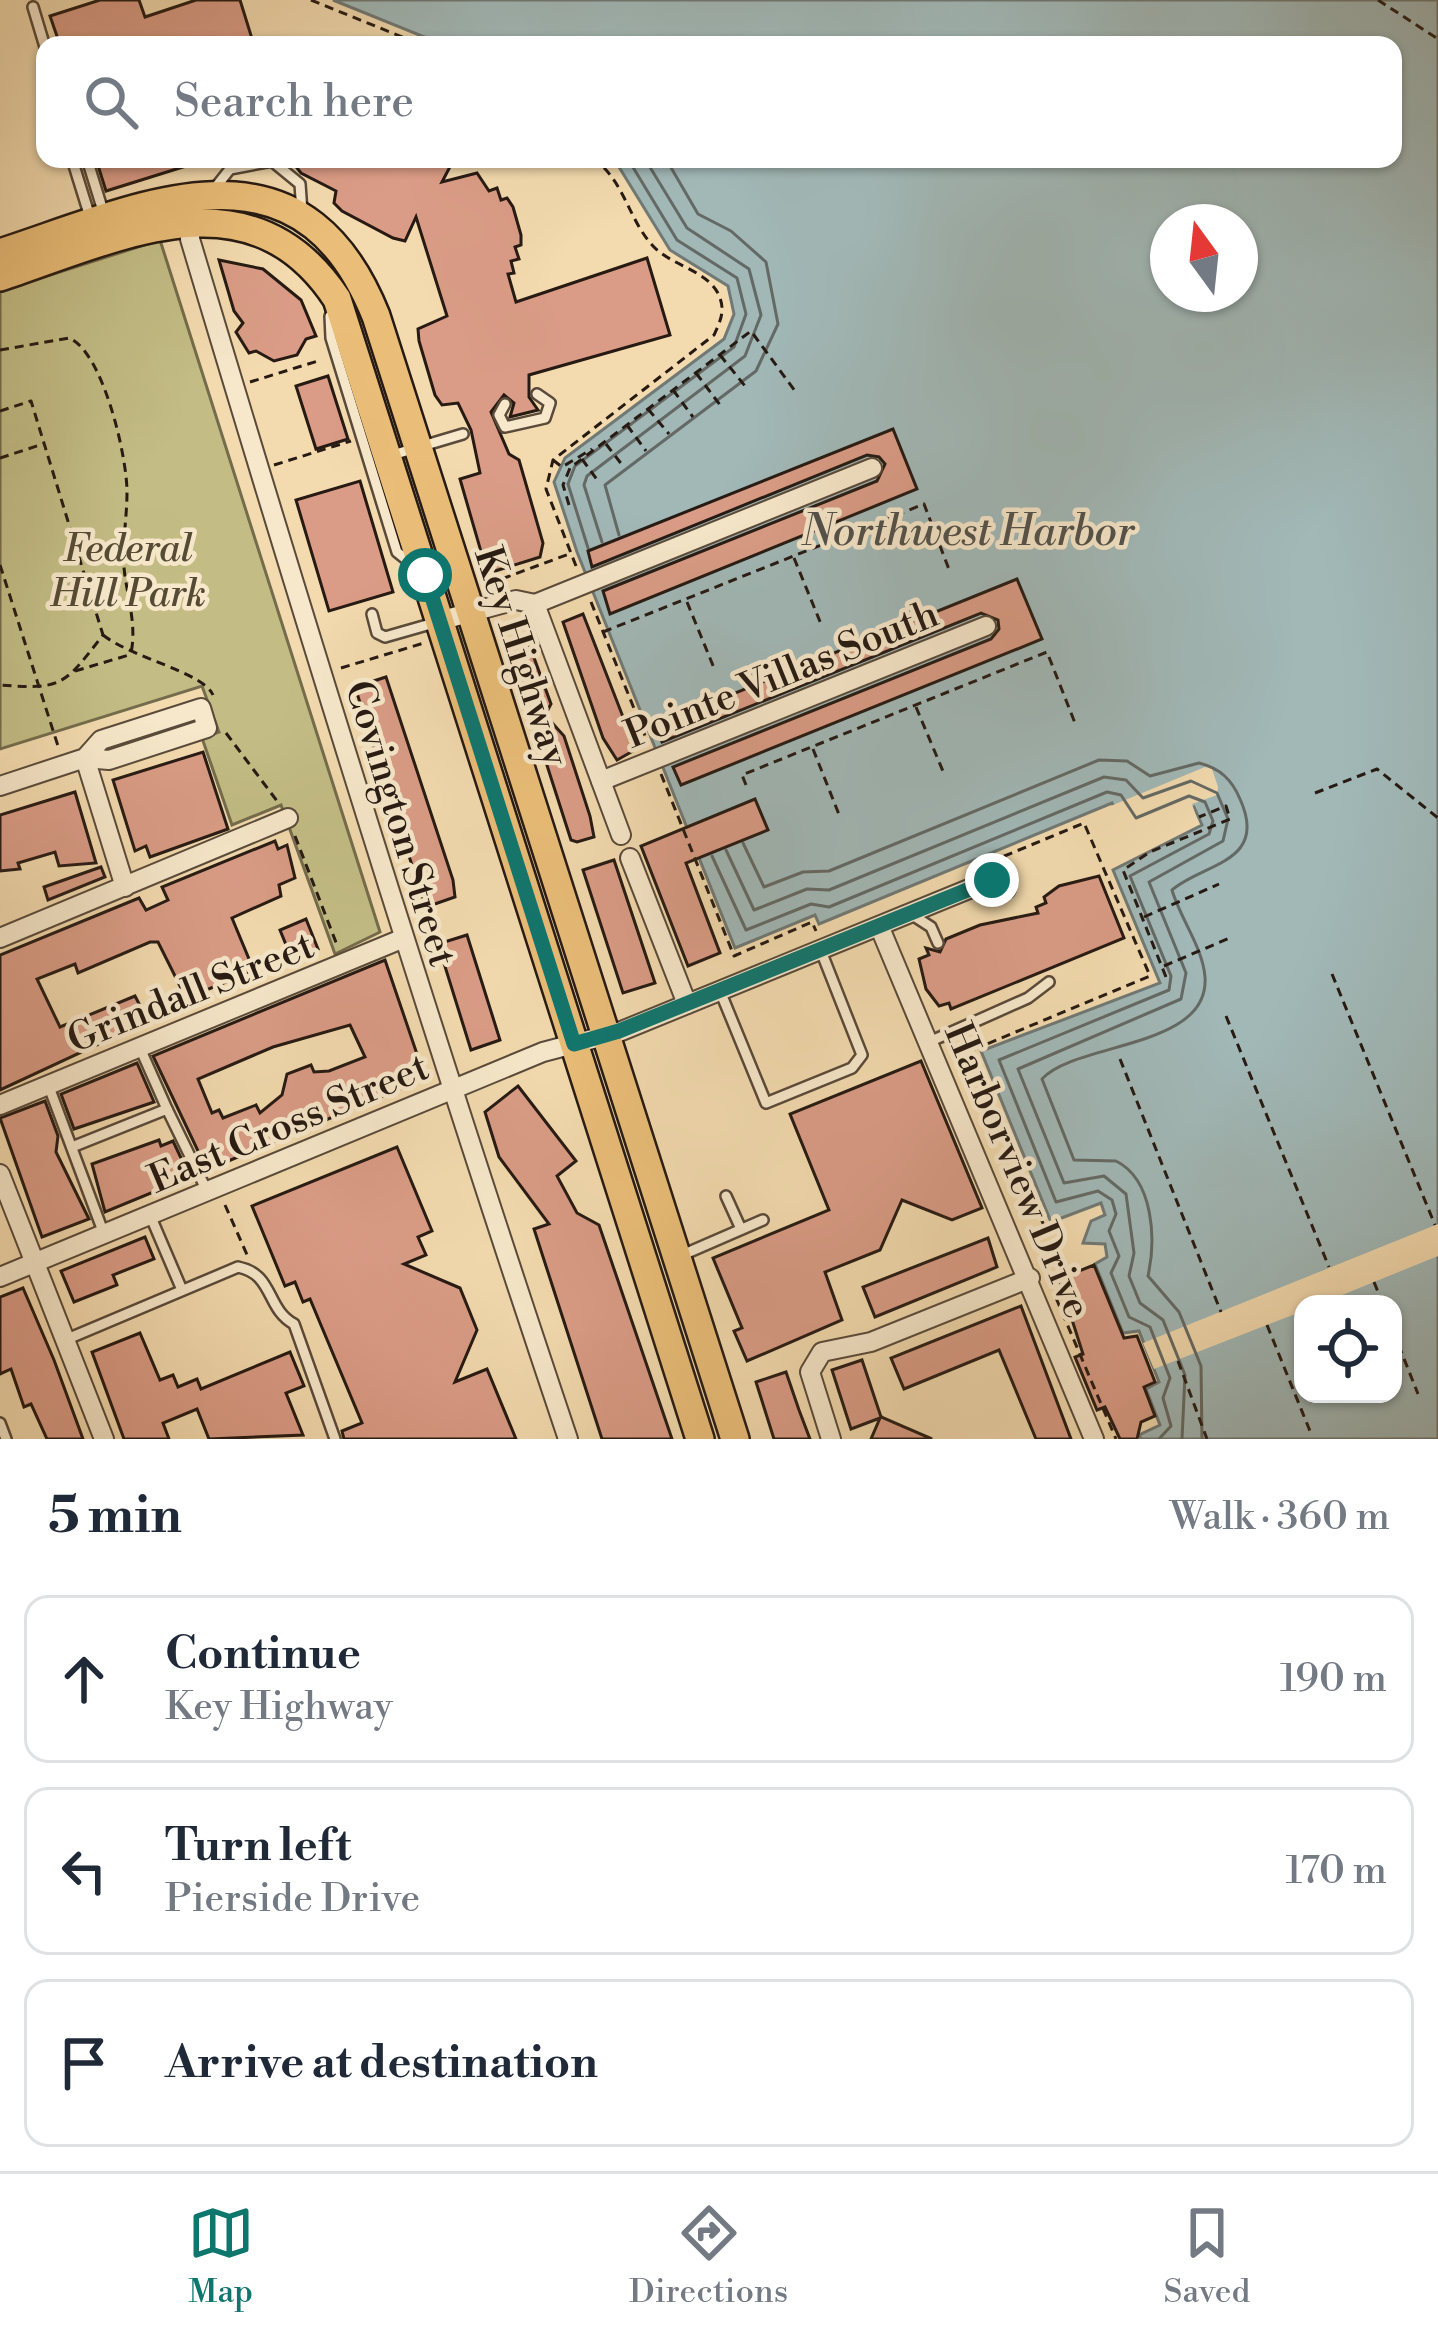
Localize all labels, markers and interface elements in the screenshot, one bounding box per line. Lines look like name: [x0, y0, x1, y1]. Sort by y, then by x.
search box: [36, 36, 1402, 168]
icon: search: [78, 69, 144, 135]
text: Search here: [174, 74, 414, 131]
north arrow: [1150, 204, 1258, 312]
water label: Northwest Harbor: [800, 506, 1136, 559]
park label: Federal Hill Park: [49, 525, 206, 619]
street label: Key Highway: [462, 541, 579, 774]
route start: [398, 548, 452, 602]
street label: Pointe Villas South: [618, 590, 946, 761]
street label: Covington Street: [333, 675, 466, 973]
route end: [965, 853, 1019, 907]
street label: Grindall Street: [61, 922, 321, 1065]
street label: Harborview Drive: [932, 1016, 1101, 1326]
street label: East Cross Street: [142, 1043, 436, 1205]
map controls: [1294, 1295, 1402, 1403]
button: locate: [1294, 1295, 1402, 1403]
text: 5 min: [48, 1485, 182, 1549]
text: Walk · 360 m: [1170, 1493, 1390, 1542]
text: Continue: [165, 1626, 361, 1683]
icon: ahead: [51, 1646, 117, 1712]
text: 190 m: [1280, 1655, 1387, 1704]
text: Key Highway: [165, 1683, 393, 1732]
text: Turn left: [165, 1818, 351, 1875]
icon: left: [51, 1838, 117, 1904]
text: 170 m: [1285, 1847, 1387, 1896]
text: Pierside Drive: [165, 1875, 420, 1924]
icon: arrive: [51, 2030, 117, 2096]
text: Arrive at destination: [165, 2035, 598, 2092]
tab: Map: [188, 2200, 254, 2313]
tab: Directions: [629, 2200, 788, 2313]
tab: Saved: [1164, 2200, 1250, 2313]

